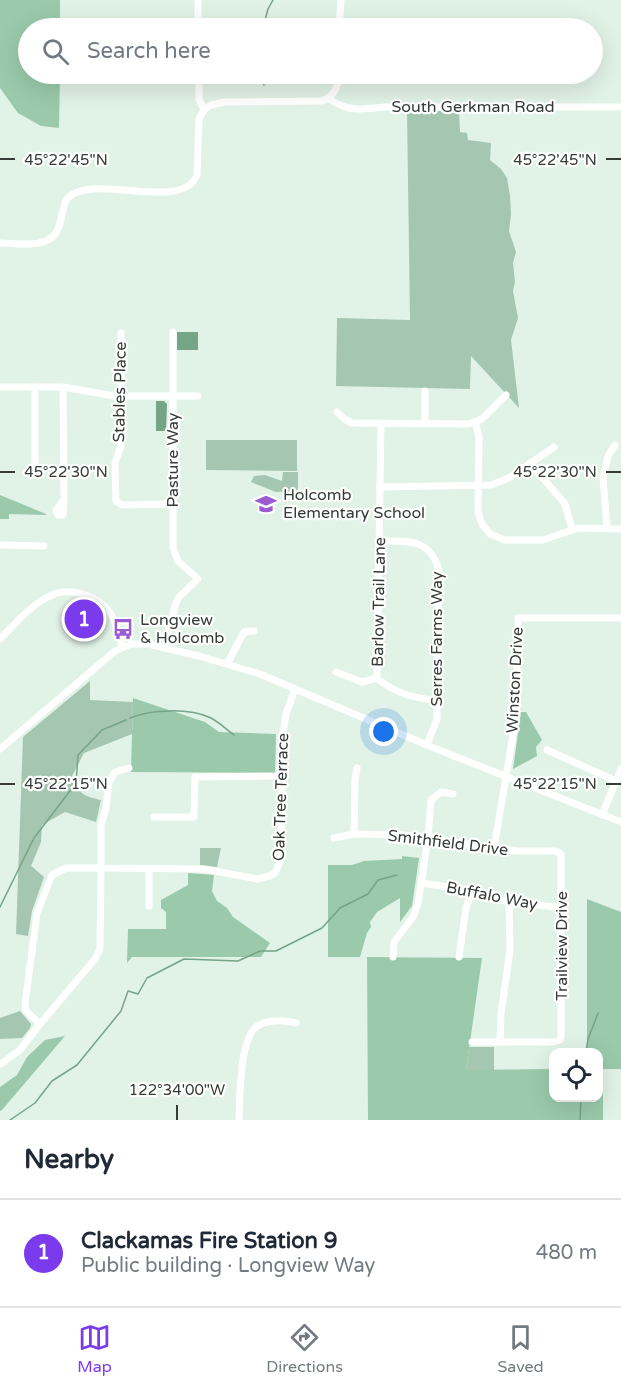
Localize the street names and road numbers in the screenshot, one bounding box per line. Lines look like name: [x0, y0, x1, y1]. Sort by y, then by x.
street label: South Gerkman Road: [391, 97, 555, 117]
street label: Stables Place: [109, 341, 131, 443]
street label: Pasture Way: [163, 412, 183, 507]
street label: Barlow Trail Lane: [368, 537, 390, 667]
street label: Serres Farms Way: [427, 571, 447, 706]
street label: Winston Drive: [502, 626, 528, 734]
street label: Oak Tree Terrace: [269, 733, 293, 861]
street label: Smithfield Drive: [387, 826, 509, 860]
street label: Buffalo Way: [445, 877, 540, 915]
street label: Trailview Drive: [552, 891, 572, 1001]

